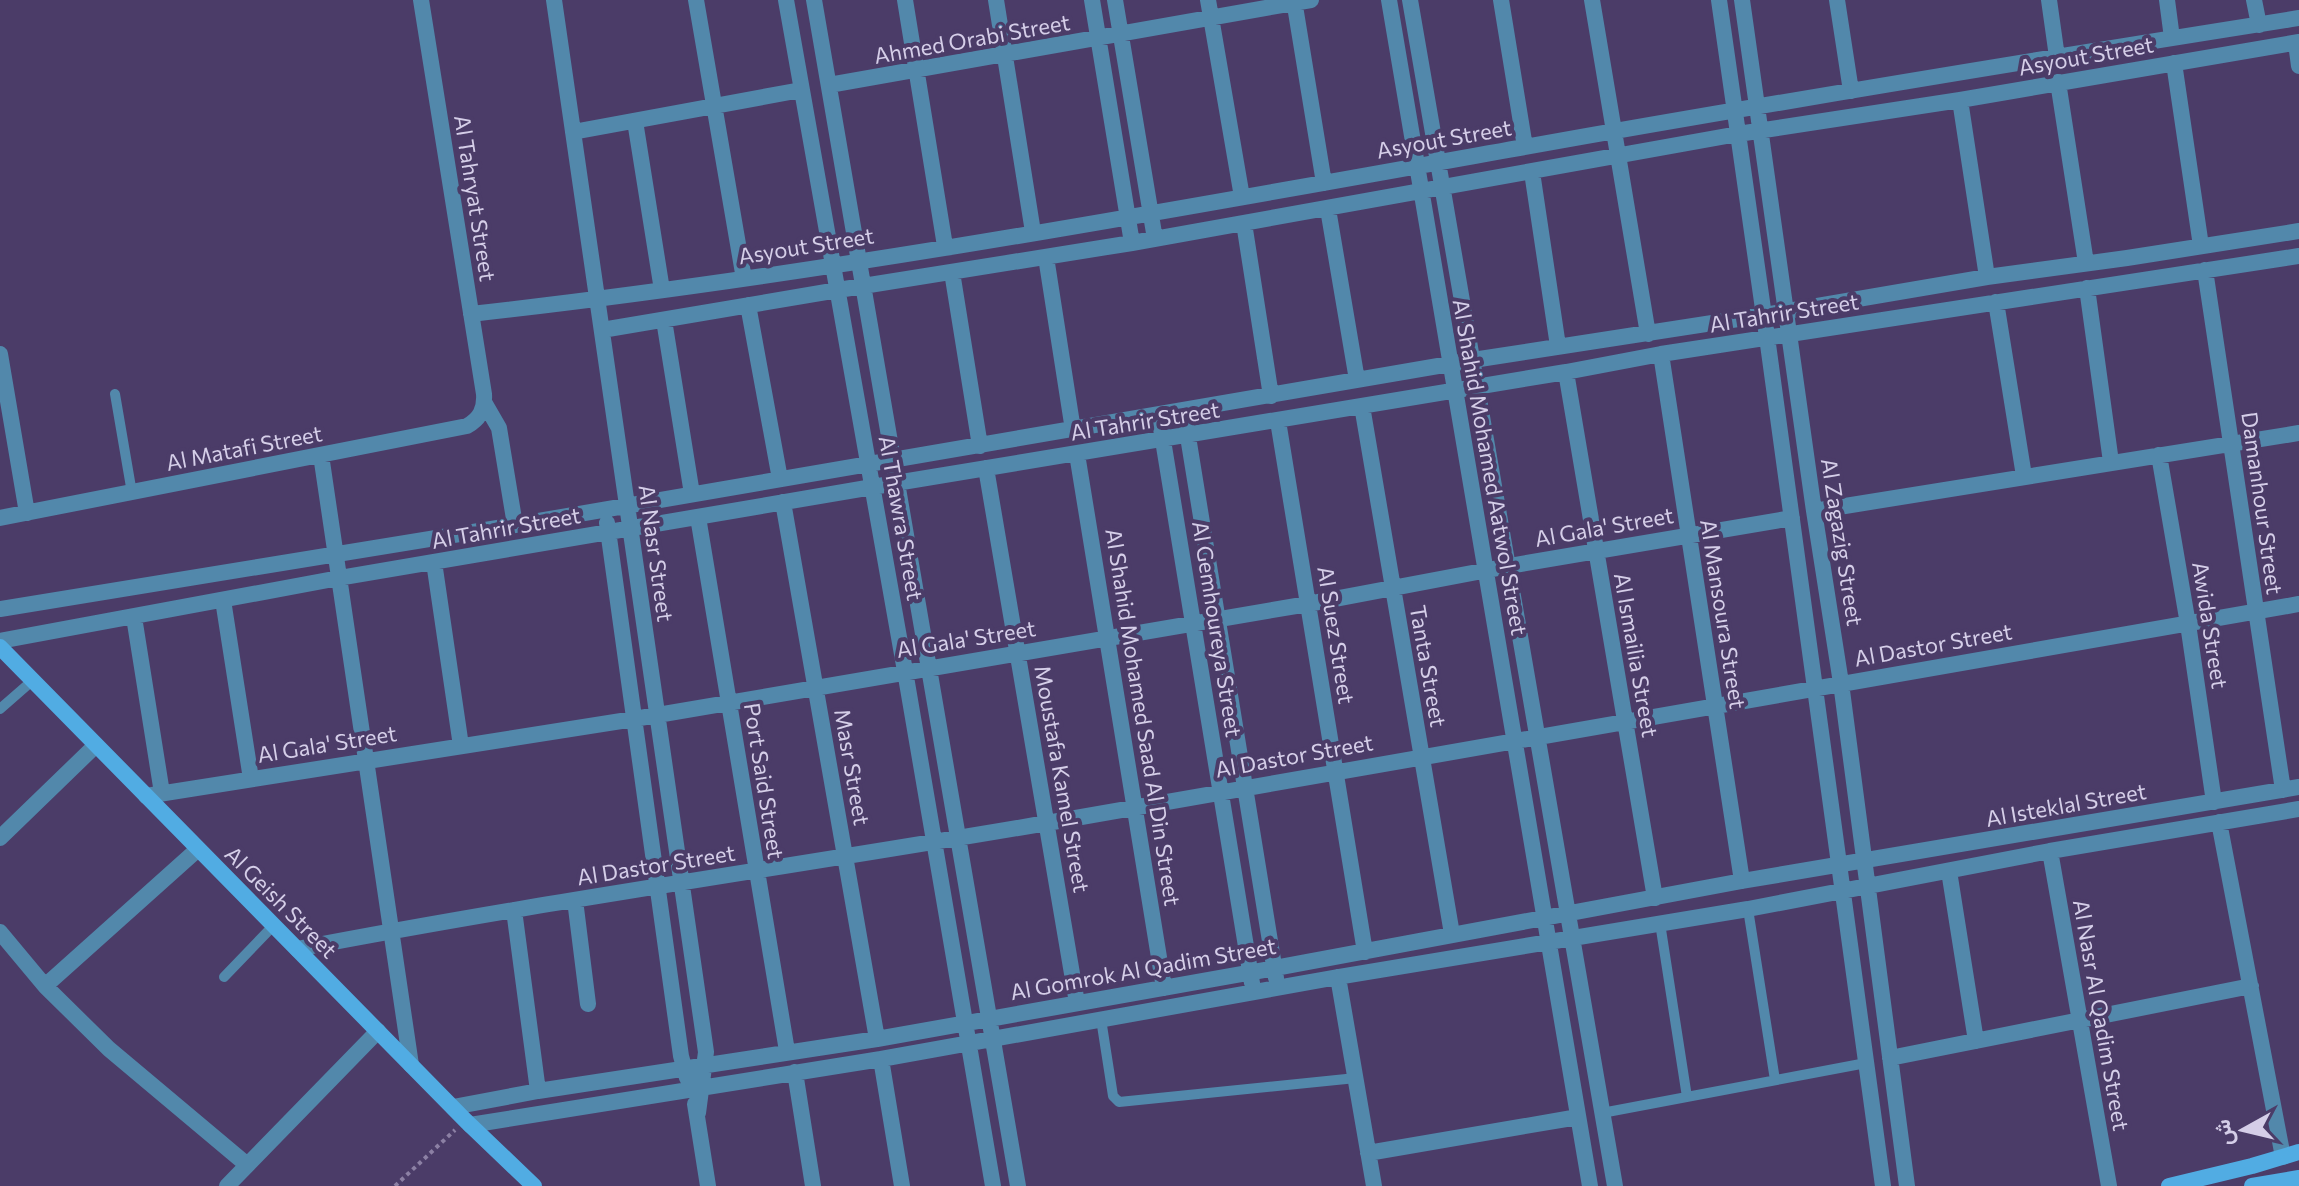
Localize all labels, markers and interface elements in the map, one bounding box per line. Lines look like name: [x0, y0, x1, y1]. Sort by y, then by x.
street label: Ahmed Orabi Street: [872, 8, 1072, 69]
street label: Asyout Street: [2016, 30, 2156, 81]
street label: Al Tahryat Street: [449, 113, 502, 283]
street label: Asyout Street: [1374, 113, 1514, 164]
street label: Asyout Street: [736, 221, 876, 270]
street label: Al Tahrir Street: [1707, 287, 1861, 338]
street label: Al Shahid Mohamed Aatwol Street: [1448, 297, 1533, 637]
street label: Al Tahrir Street: [1068, 395, 1222, 446]
street label: Damanhour Street: [2236, 410, 2289, 596]
street label: Al Matafi Street: [163, 419, 324, 476]
street label: Al Thawra Street: [874, 433, 929, 603]
street label: Al Zagazig Street: [1816, 456, 1869, 628]
street label: Al Nasr Street: [634, 483, 679, 623]
street label: Al Tahrir Street: [429, 501, 583, 554]
street label: Al Gala' Street: [1532, 501, 1675, 552]
street label: Al Mansoura Street: [1695, 517, 1752, 711]
street label: Al Gemhoureya Street: [1187, 519, 1248, 739]
street label: Al Shahid Mohamed Saad Al Din Street: [1100, 526, 1187, 908]
street label: Awida Street: [2187, 559, 2234, 690]
street label: Al Suez Street: [1312, 564, 1361, 706]
street label: Al Ismailia Street: [1609, 571, 1664, 739]
street label: Tanta Street: [1404, 603, 1452, 729]
street label: Al Gala' Street: [894, 614, 1037, 663]
street label: Al Dastor Street: [1852, 617, 2014, 672]
street label: Moustafa Kamel Street: [1029, 663, 1096, 895]
street label: Port Said Street: [739, 701, 790, 861]
street label: Masr Street: [829, 707, 876, 827]
street label: Al Gala' Street: [255, 719, 398, 768]
street label: Al Dastor Street: [1213, 728, 1375, 783]
street label: Al Isteklal Street: [1984, 777, 2148, 832]
street label: Al Dastor Street: [575, 839, 737, 890]
street label: Al Geish Street: [220, 840, 343, 963]
street label: Al Nasr Al Qadim Street: [2068, 897, 2135, 1133]
street label: Al Gomrok Al Qadim Street: [1008, 932, 1278, 1005]
north arrow: [2203, 1090, 2283, 1170]
text: ش: [2207, 1118, 2239, 1148]

